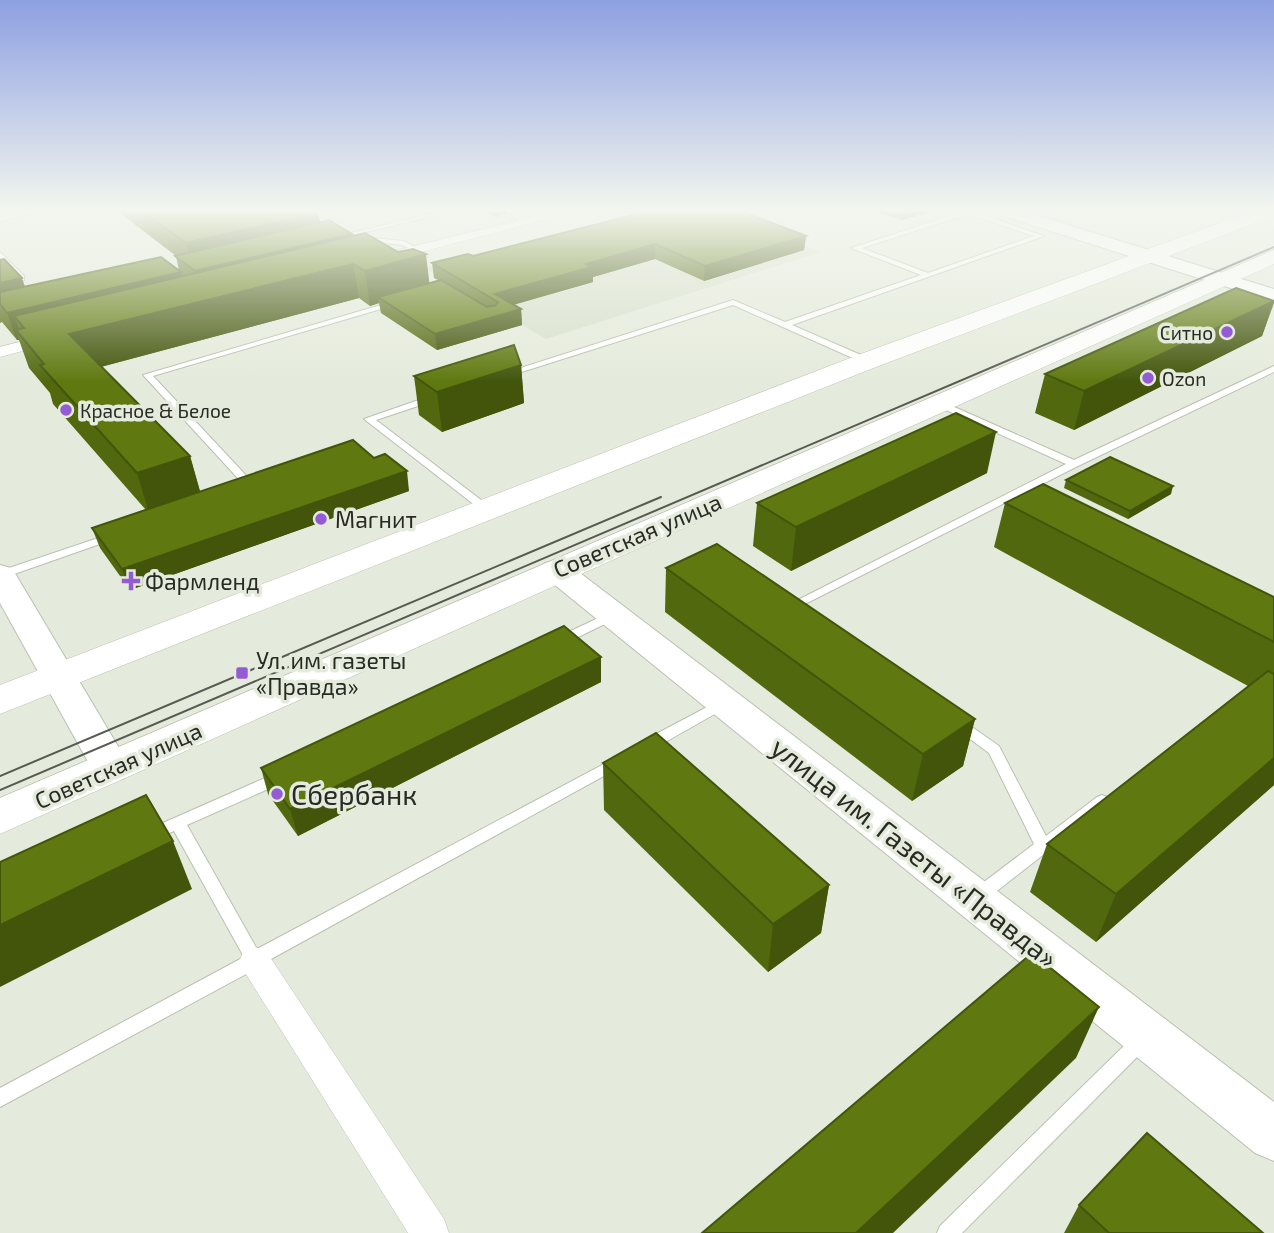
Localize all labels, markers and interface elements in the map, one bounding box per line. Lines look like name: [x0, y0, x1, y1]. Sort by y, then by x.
place label: Ситно: [1160, 321, 1213, 344]
marker: Ситно: [1219, 324, 1235, 340]
place label: Ozon: [1162, 367, 1206, 390]
marker: Ozon: [1140, 370, 1156, 386]
place label: Красное & Белое: [80, 399, 231, 422]
marker: Красное & Белое: [58, 402, 74, 418]
street label: Советская улица: [549, 487, 726, 584]
place label: Магнит: [335, 505, 417, 533]
marker: Магнит: [313, 511, 329, 527]
place label: Фармленд: [145, 567, 259, 595]
marker: Фармленд: [123, 573, 139, 589]
place label: Ул. им. газеты «Правда»: [256, 646, 406, 700]
marker: Ул. им. газеты «Правда»: [234, 665, 250, 681]
street label: Советская улица: [30, 716, 206, 815]
street label: улица им. Газеты «Правда»: [765, 729, 1065, 975]
place label: Сбербанк: [291, 777, 417, 811]
marker: Сбербанк: [269, 786, 285, 802]

